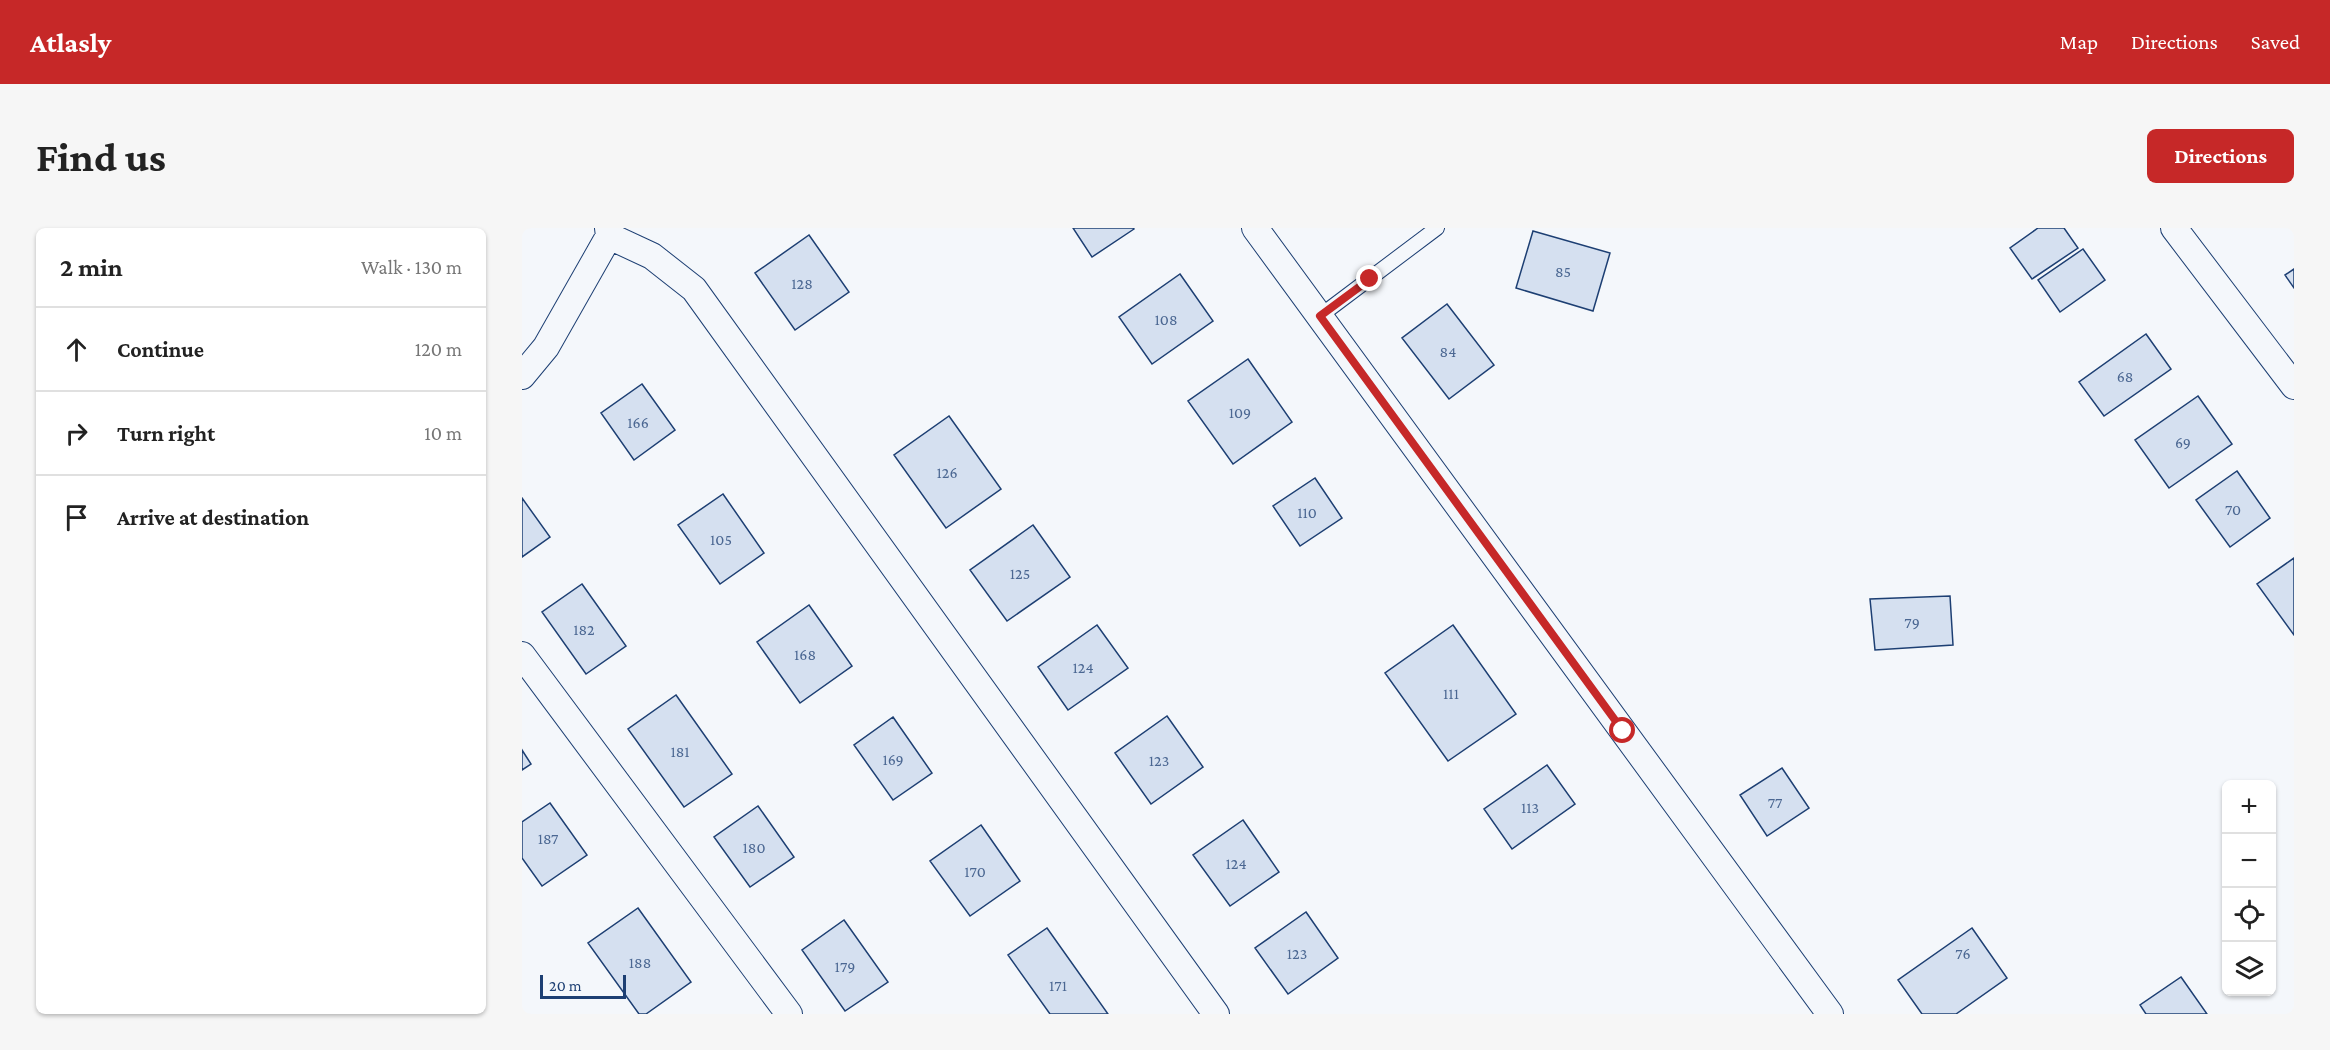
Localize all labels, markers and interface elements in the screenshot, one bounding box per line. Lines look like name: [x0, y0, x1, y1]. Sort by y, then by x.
text: Atlasly: [30, 27, 111, 58]
text: Map: [2060, 30, 2098, 54]
text: Directions: [2131, 30, 2218, 54]
text: Saved: [2251, 30, 2300, 54]
button: Directions: [2147, 129, 2294, 183]
text: Find us: [36, 133, 166, 180]
text: 2 min: [60, 253, 123, 282]
text: Walk · 130 m: [361, 256, 462, 278]
house number: 85: [1555, 263, 1571, 280]
route end: [1356, 265, 1382, 291]
house number: 128: [791, 275, 813, 292]
house number: 108: [1155, 311, 1177, 328]
icon: ahead: [60, 333, 93, 366]
text: Continue: [117, 337, 204, 362]
text: 120 m: [415, 338, 462, 360]
house number: 84: [1440, 343, 1456, 360]
house number: 68: [2117, 368, 2133, 385]
house number: 109: [1229, 404, 1251, 421]
house number: 166: [627, 414, 649, 431]
icon: right: [60, 417, 93, 450]
text: Turn right: [117, 421, 215, 446]
text: 10 m: [424, 422, 462, 444]
house number: 69: [2175, 434, 2191, 451]
house number: 126: [936, 464, 958, 481]
icon: arrive: [60, 501, 93, 534]
house number: 70: [2225, 501, 2241, 518]
house number: 110: [1297, 504, 1317, 521]
text: Arrive at destination: [117, 505, 309, 530]
house number: 105: [710, 531, 732, 548]
house number: 125: [1010, 565, 1030, 582]
house number: 79: [1904, 614, 1920, 631]
house number: 182: [573, 621, 595, 638]
house number: 168: [794, 646, 816, 663]
house number: 124: [1072, 659, 1094, 676]
house number: 111: [1443, 685, 1459, 702]
route start: [1609, 717, 1635, 743]
house number: 181: [670, 743, 690, 760]
house number: 169: [882, 751, 904, 768]
house number: 123: [1149, 752, 1169, 769]
map controls: [2222, 780, 2276, 996]
button: +: [2222, 780, 2276, 834]
house number: 77: [1768, 794, 1783, 811]
house number: 113: [1521, 799, 1539, 816]
house number: 187: [538, 830, 559, 847]
button: −: [2222, 834, 2276, 888]
house number: 180: [743, 839, 765, 856]
house number: 124: [1225, 855, 1247, 872]
house number: 170: [964, 863, 986, 880]
button: locate: [2222, 888, 2276, 942]
button: layers: [2222, 942, 2276, 996]
house number: 123: [1287, 945, 1307, 962]
house number: 76: [1955, 945, 1971, 962]
house number: 188: [629, 954, 651, 971]
house number: 179: [835, 958, 855, 975]
scale bar: [540, 972, 626, 1000]
text: 20 m: [549, 977, 582, 994]
house number: 171: [1049, 977, 1067, 994]

